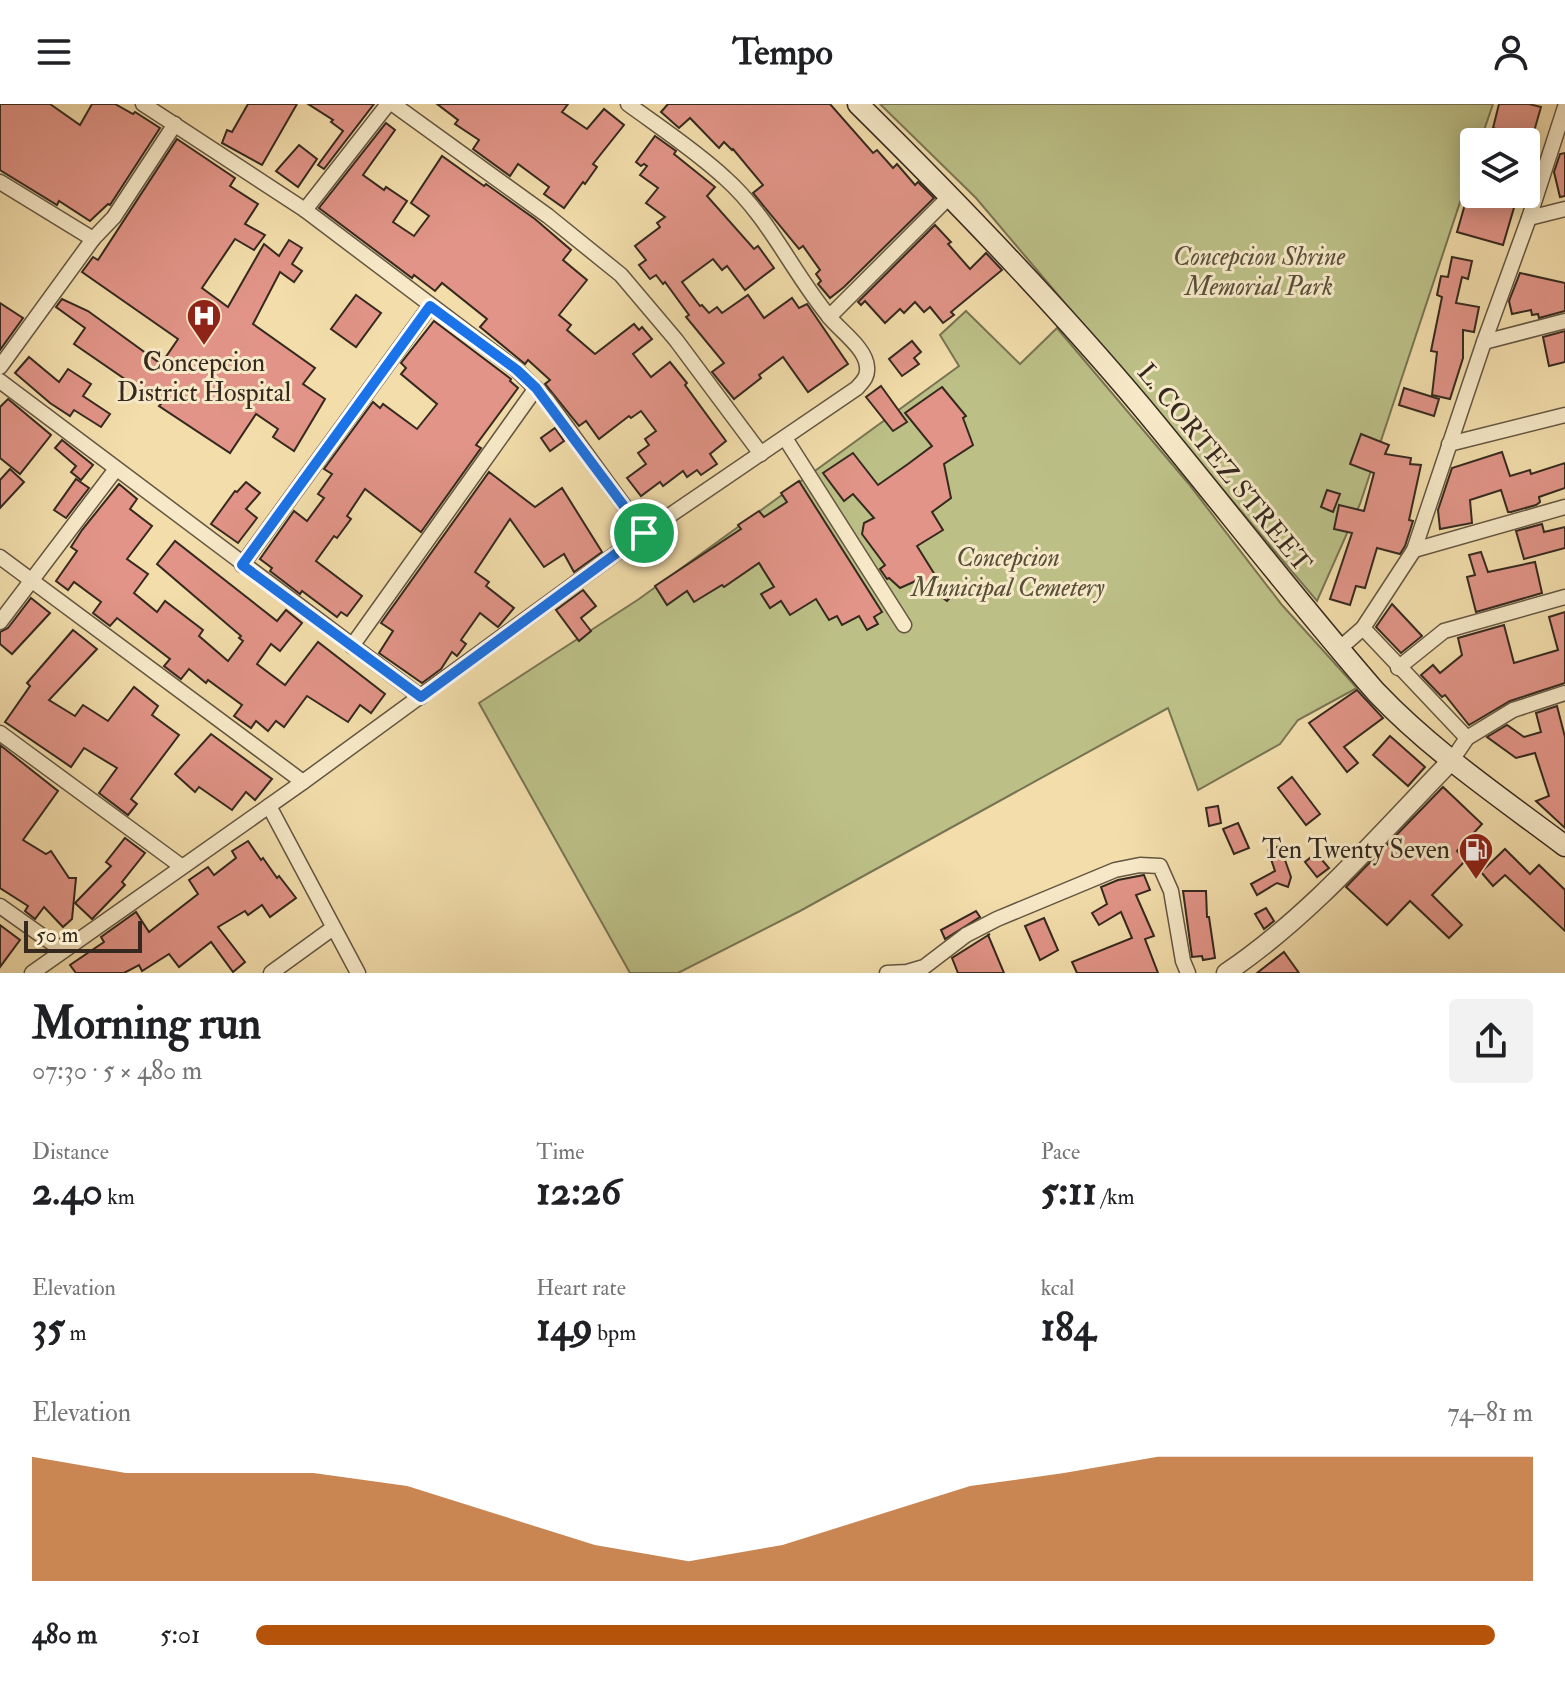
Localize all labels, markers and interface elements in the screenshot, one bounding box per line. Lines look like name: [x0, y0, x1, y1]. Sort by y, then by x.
icon: menu: [32, 30, 76, 74]
text: Tempo: [732, 30, 833, 75]
icon: person: [1489, 30, 1533, 74]
map controls: [1460, 128, 1540, 208]
button: layers: [1460, 128, 1540, 208]
park label: Concepcion Shrine Memorial Park: [1173, 241, 1345, 303]
hospital icon: Concepcion District Hospital: [185, 297, 223, 347]
place label: Concepcion District Hospital: [117, 347, 291, 410]
street label: L. CORTEZ STREET: [1130, 357, 1318, 579]
pin: [610, 499, 678, 567]
icon: arrive: [622, 511, 666, 555]
park label: Concepcion Municipal Cemetery: [909, 542, 1105, 604]
fuel station icon: Ten Twenty Seven: [1457, 831, 1495, 881]
place label: Ten Twenty Seven: [1262, 834, 1450, 866]
scale bar: [24, 917, 142, 953]
text: 50 m: [36, 921, 78, 949]
text: Morning run: [32, 997, 261, 1052]
button: share: [1449, 999, 1533, 1083]
text: 07:30 · 5 × 480 m: [32, 1055, 202, 1087]
text: Distance: [32, 1138, 109, 1166]
text: Time: [536, 1138, 584, 1166]
text: Pace: [1041, 1138, 1080, 1166]
text: 2.40: [32, 1166, 103, 1217]
text: 12:26: [536, 1166, 621, 1217]
text: 5:11: [1041, 1166, 1097, 1217]
text: km: [103, 1183, 135, 1211]
text: /km: [1097, 1183, 1135, 1211]
text: Elevation: [32, 1274, 116, 1302]
text: Heart rate: [536, 1274, 626, 1302]
text: kcal: [1041, 1274, 1074, 1302]
text: 35: [32, 1302, 65, 1353]
text: 149: [536, 1302, 593, 1353]
text: 184: [1041, 1302, 1095, 1353]
text: m: [65, 1319, 87, 1347]
text: bpm: [593, 1319, 636, 1347]
text: Elevation: [32, 1397, 131, 1429]
text: 74–81 m: [1447, 1397, 1533, 1429]
text: 480 m: [32, 1619, 97, 1651]
text: 5:01: [160, 1619, 200, 1651]

